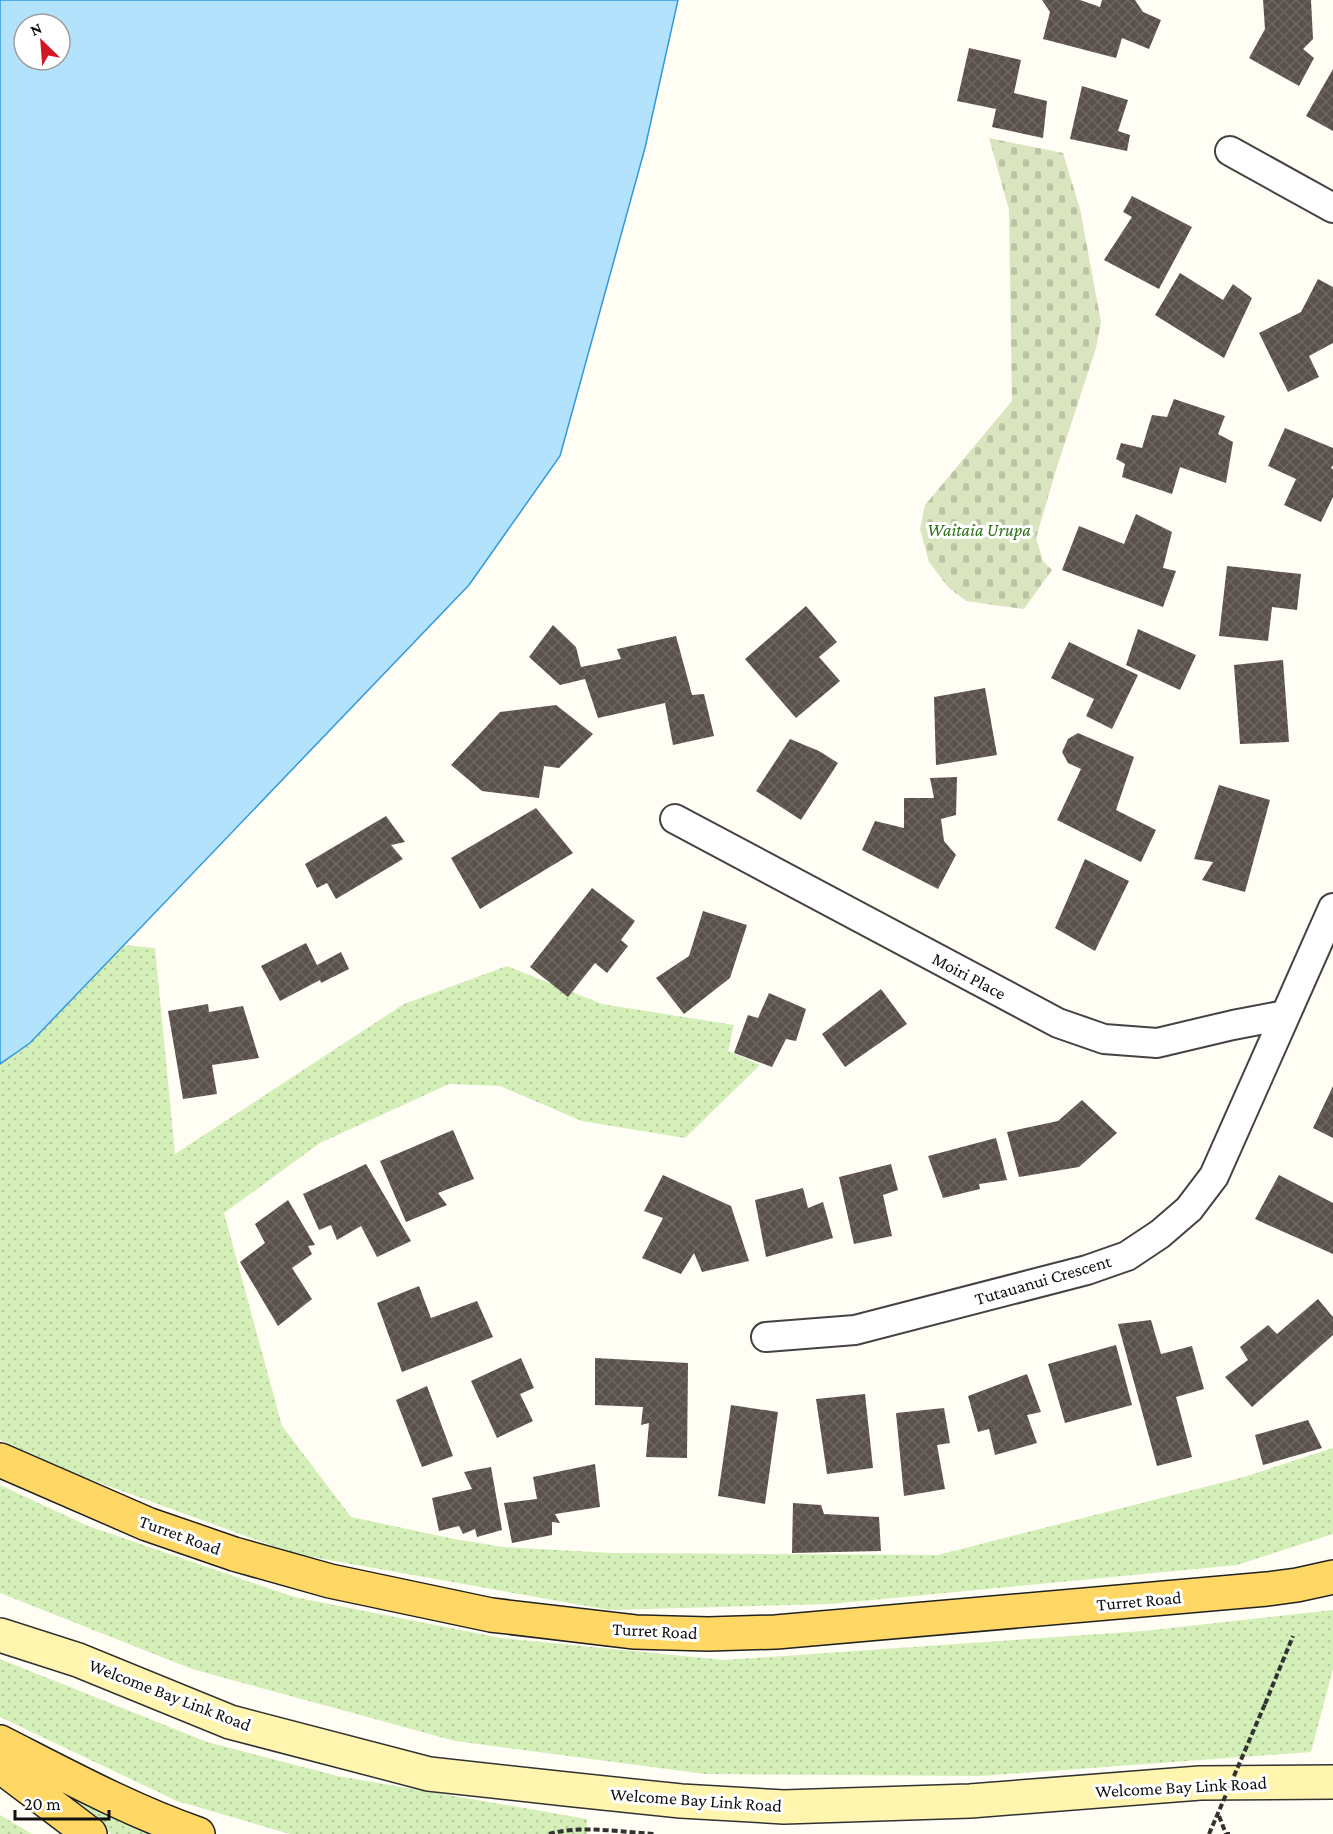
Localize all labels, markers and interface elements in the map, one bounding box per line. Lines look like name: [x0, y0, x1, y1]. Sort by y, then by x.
north arrow: [12, 12, 72, 72]
text: N: [27, 19, 44, 39]
park label: Waitaia Urupa: [927, 520, 1031, 540]
street label: Moiri Place: [929, 948, 1009, 1004]
street label: Tutauanui Crescent: [972, 1251, 1115, 1309]
street label: Turret Road: [136, 1511, 224, 1559]
street label: Turret Road: [1096, 1587, 1183, 1615]
street label: Turret Road: [612, 1619, 699, 1643]
street label: Welcome Bay Link Road: [86, 1655, 254, 1735]
street label: Welcome Bay Link Road: [1095, 1772, 1268, 1801]
scale bar: [15, 1783, 110, 1821]
street label: Welcome Bay Link Road: [609, 1784, 783, 1816]
text: 20 m: [24, 1794, 61, 1814]

